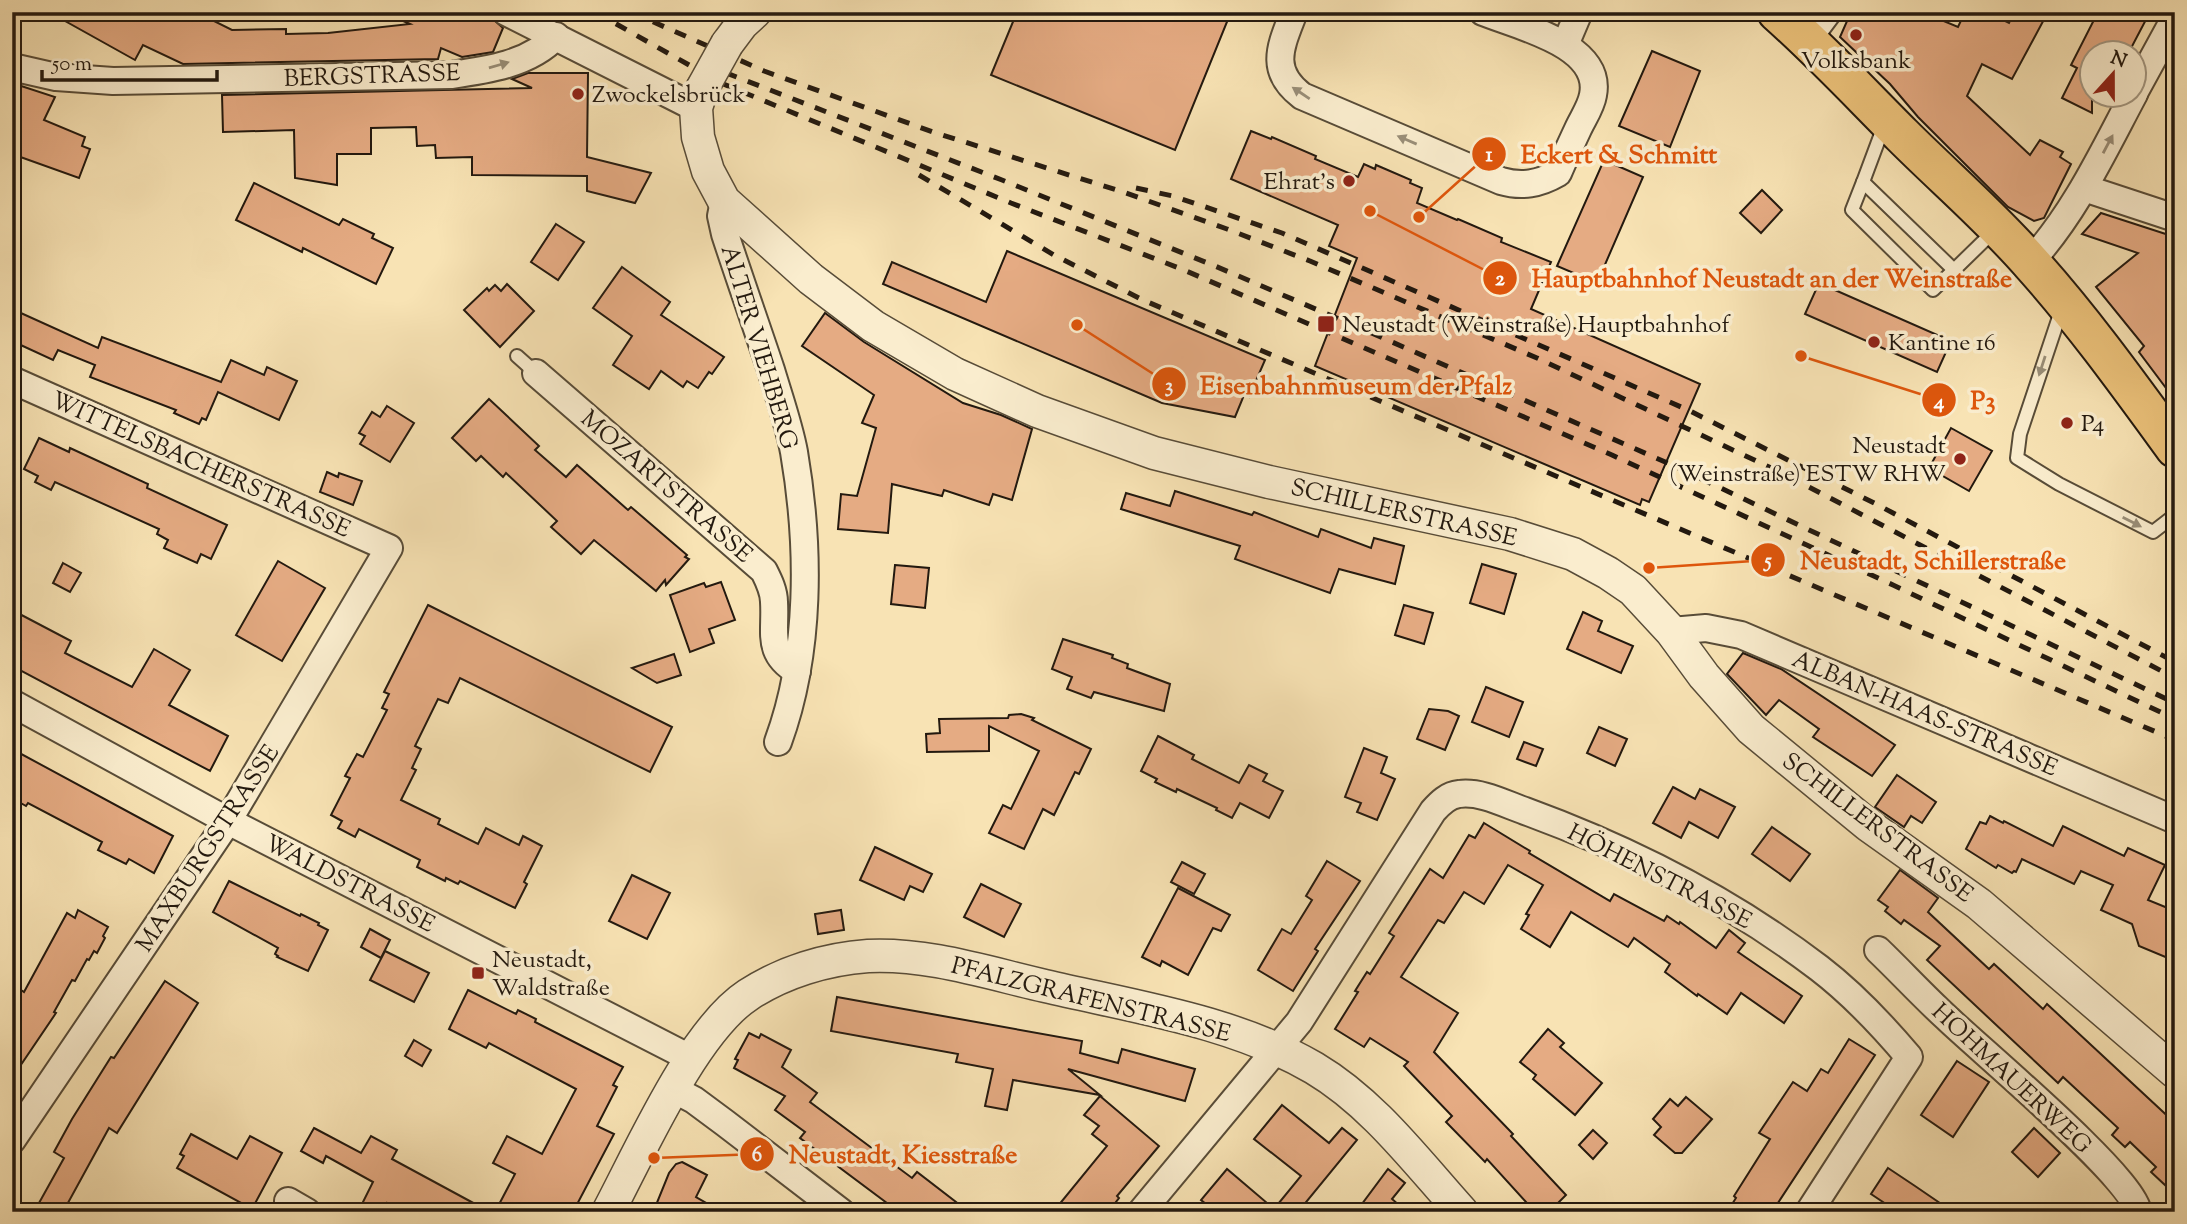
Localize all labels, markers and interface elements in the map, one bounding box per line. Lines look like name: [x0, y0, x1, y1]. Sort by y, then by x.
marker: Volksbank: [1848, 27, 1864, 43]
scale bar: [42, 38, 217, 82]
north arrow: [2078, 38, 2148, 108]
place label: Volksbank: [1801, 45, 1911, 79]
text: N: [2106, 45, 2130, 76]
text: 50 m: [51, 50, 92, 80]
street label: BERGSTRASSE: [283, 57, 461, 97]
one-way arrow: [489, 60, 510, 70]
place label: Zwockelsbrück: [592, 79, 746, 113]
marker: Zwockelsbrück: [570, 86, 586, 102]
one-way arrow: [1292, 86, 1310, 100]
callout: Eckert & Schmitt: [1471, 130, 1731, 177]
one-way arrow: [1397, 134, 1417, 146]
one-way arrow: [2102, 134, 2114, 153]
text: Eckert & Schmitt: [1521, 138, 1717, 175]
text: 1: [1485, 141, 1493, 171]
place label: Ehrat's: [1264, 166, 1335, 200]
marker: Ehrat's: [1341, 173, 1357, 189]
street label: ALTER VIEHBERG: [711, 241, 805, 454]
callout: Hauptbahnhof Neustadt an der Weinstraße: [1483, 254, 2026, 301]
text: Hauptbahnhof Neustadt an der Weinstraße: [1532, 262, 2012, 299]
text: 2: [1495, 265, 1505, 295]
place label: Neustadt (Weinstraße) Hauptbahnhof: [1342, 309, 1731, 343]
marker: Neustadt (Weinstraße) Hauptbahnhof: [1316, 314, 1336, 334]
place label: Kantine 16: [1888, 327, 1996, 361]
marker: Kantine 16: [1866, 334, 1882, 350]
one-way arrow: [2036, 355, 2047, 376]
callout: Eisenbahnmuseum der Pfalz: [1151, 361, 1526, 408]
text: Eisenbahnmuseum der Pfalz: [1200, 369, 1512, 406]
text: 3: [1165, 372, 1173, 402]
callout: P3: [1921, 377, 2009, 424]
street label: WITTELSBACHERSTRASSE: [45, 384, 356, 548]
text: P3: [1971, 384, 1995, 421]
text: 4: [1933, 388, 1945, 418]
street label: MOZARTSTRASSE: [572, 403, 759, 572]
place label: P4: [2081, 408, 2104, 442]
marker: P4: [2059, 415, 2075, 431]
place label: Neustadt (Weinstraße) ESTW RHW: [1669, 430, 1946, 492]
marker: Neustadt (Weinstraße) ESTW RHW: [1952, 451, 1968, 467]
street label: SCHILLERSTRASSE: [1287, 471, 1521, 557]
one-way arrow: [2122, 516, 2142, 527]
callout: Neustadt, Schillerstraße: [1751, 536, 2080, 583]
text: Neustadt, Schillerstraße: [1800, 544, 2066, 581]
text: 5: [1762, 547, 1772, 577]
street label: ALBAN-HAAS-STRASSE: [1786, 643, 2063, 786]
street label: MAXBURGSTRASSE: [129, 738, 289, 959]
street label: SCHILLERSTRASSE: [1774, 745, 1980, 912]
street label: HÖHENSTRASSE: [1561, 817, 1758, 939]
street label: WALDSTRASSE: [258, 827, 441, 943]
place label: Neustadt, Waldstraße: [492, 944, 610, 1006]
street label: PFALZGRAFENSTRASSE: [947, 950, 1234, 1052]
marker: Neustadt, Waldstraße: [470, 965, 486, 981]
street label: HOHMAUERWEG: [1923, 996, 2098, 1163]
callout: Neustadt, Kiesstraße: [740, 1130, 1031, 1177]
text: Neustadt, Kiesstraße: [789, 1138, 1017, 1175]
text: 6: [752, 1141, 762, 1171]

